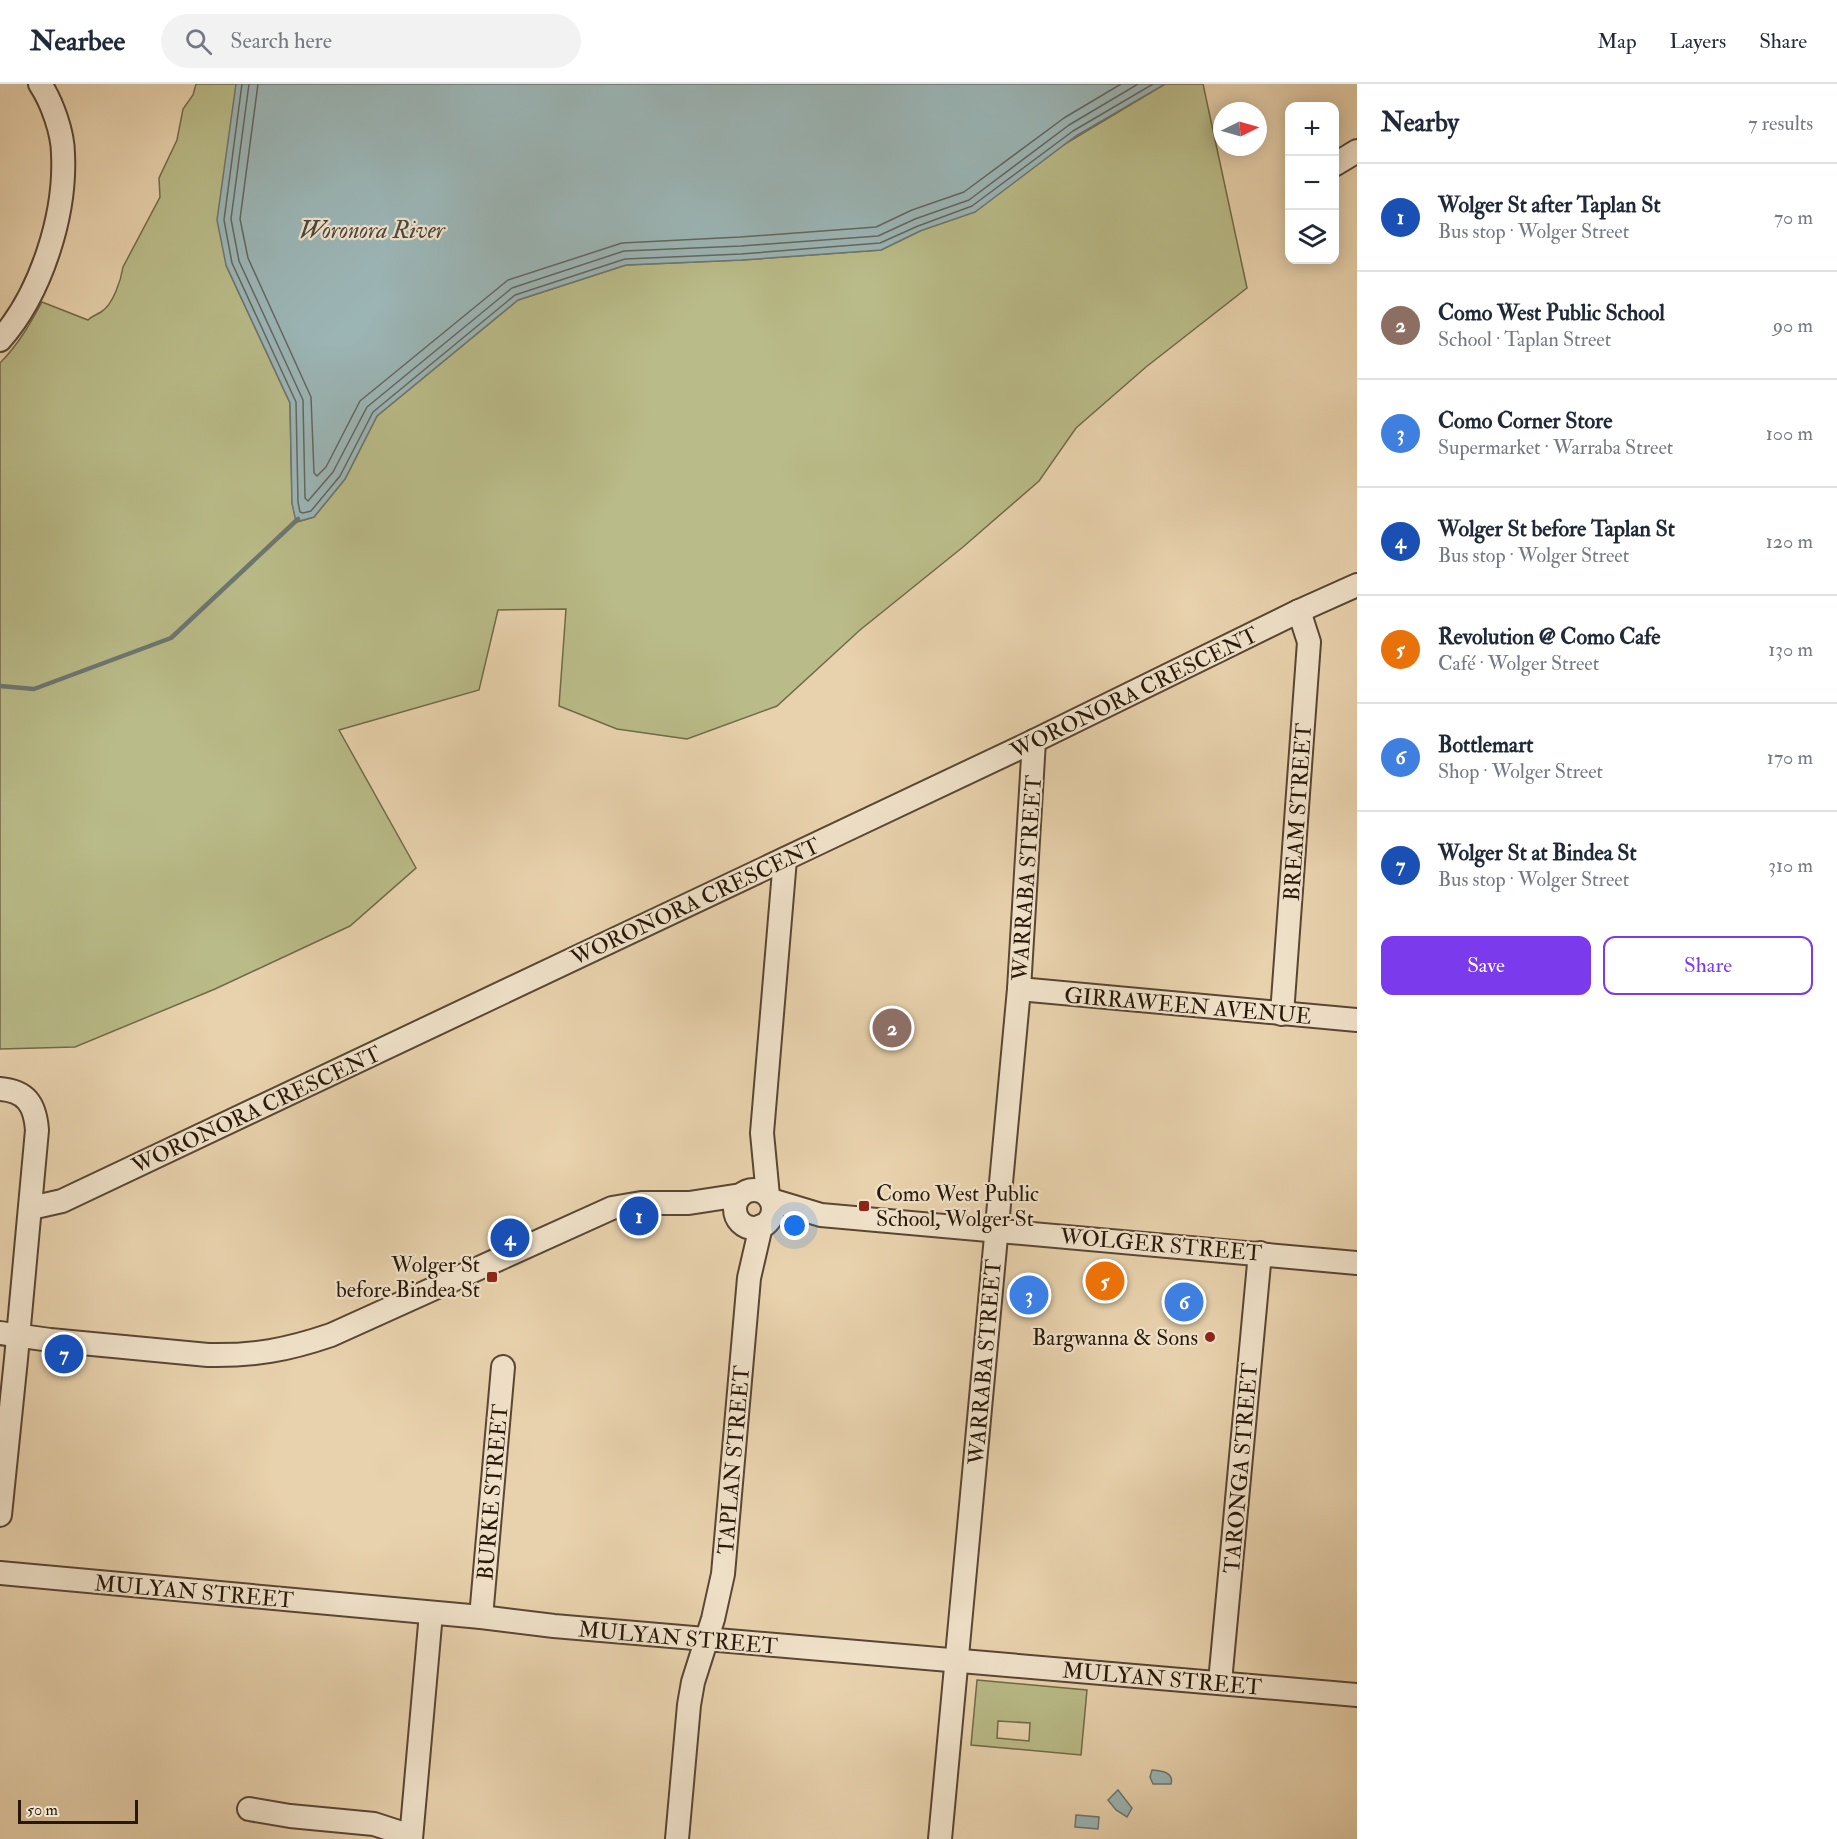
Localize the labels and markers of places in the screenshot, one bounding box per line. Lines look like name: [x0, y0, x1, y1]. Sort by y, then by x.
pin: 2: [872, 1006, 912, 1050]
place label: Como West Public School, Wolger St: [876, 1180, 1039, 1233]
pin: 1: [620, 1194, 658, 1238]
marker: Como West Public School, Wolger St: [857, 1199, 871, 1213]
pin: 4: [490, 1216, 530, 1260]
place label: Wolger St before Bindea St: [336, 1251, 480, 1304]
pin: 5: [1086, 1258, 1124, 1304]
marker: Wolger St before Bindea St: [485, 1270, 499, 1284]
pin: 3: [1010, 1272, 1048, 1318]
pin: 6: [1164, 1280, 1204, 1324]
place label: Bargwanna & Sons: [1032, 1324, 1198, 1352]
marker: Bargwanna & Sons: [1203, 1330, 1217, 1344]
pin: 7: [44, 1332, 84, 1376]

